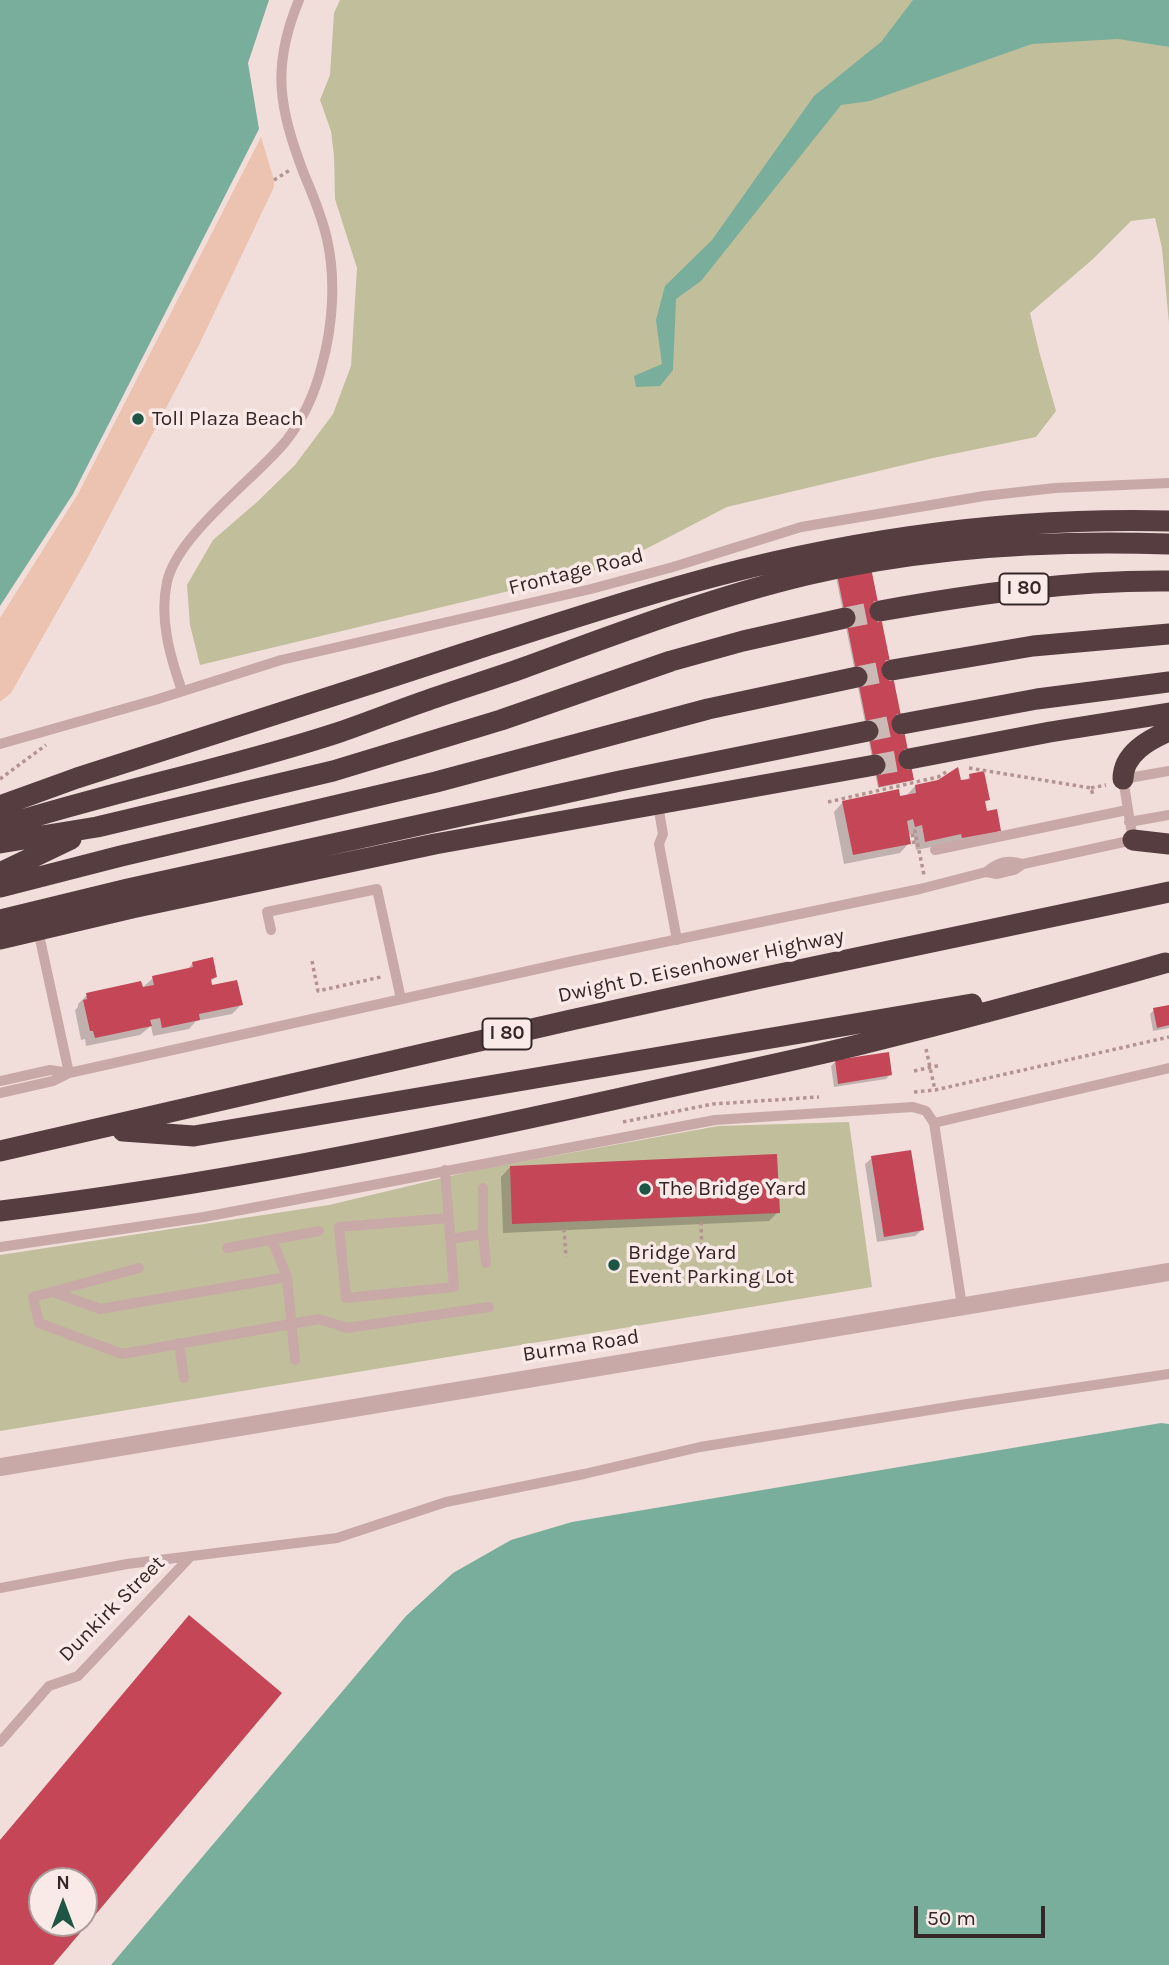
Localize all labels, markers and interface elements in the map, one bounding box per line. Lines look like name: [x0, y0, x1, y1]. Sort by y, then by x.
place label: Toll Plaza Beach: [152, 406, 304, 432]
marker: Toll Plaza Beach: [130, 411, 146, 427]
street label: Frontage Road: [506, 543, 646, 601]
road number: I 80: [1000, 574, 1048, 604]
street label: Dwight D. Eisenhower Highway: [556, 923, 846, 1009]
road number: I 80: [482, 1018, 532, 1050]
place label: The Bridge Yard: [659, 1176, 807, 1202]
marker: The Bridge Yard: [637, 1181, 653, 1197]
place label: Bridge Yard Event Parking Lot: [628, 1240, 794, 1290]
marker: Bridge Yard Event Parking Lot: [606, 1257, 622, 1273]
street label: Burma Road: [521, 1324, 641, 1368]
street label: Dunkirk Street: [54, 1551, 170, 1667]
north arrow: [28, 1867, 98, 1937]
text: N: [56, 1872, 70, 1894]
scale bar: [917, 1892, 1048, 1936]
text: 50 m: [927, 1906, 976, 1930]

